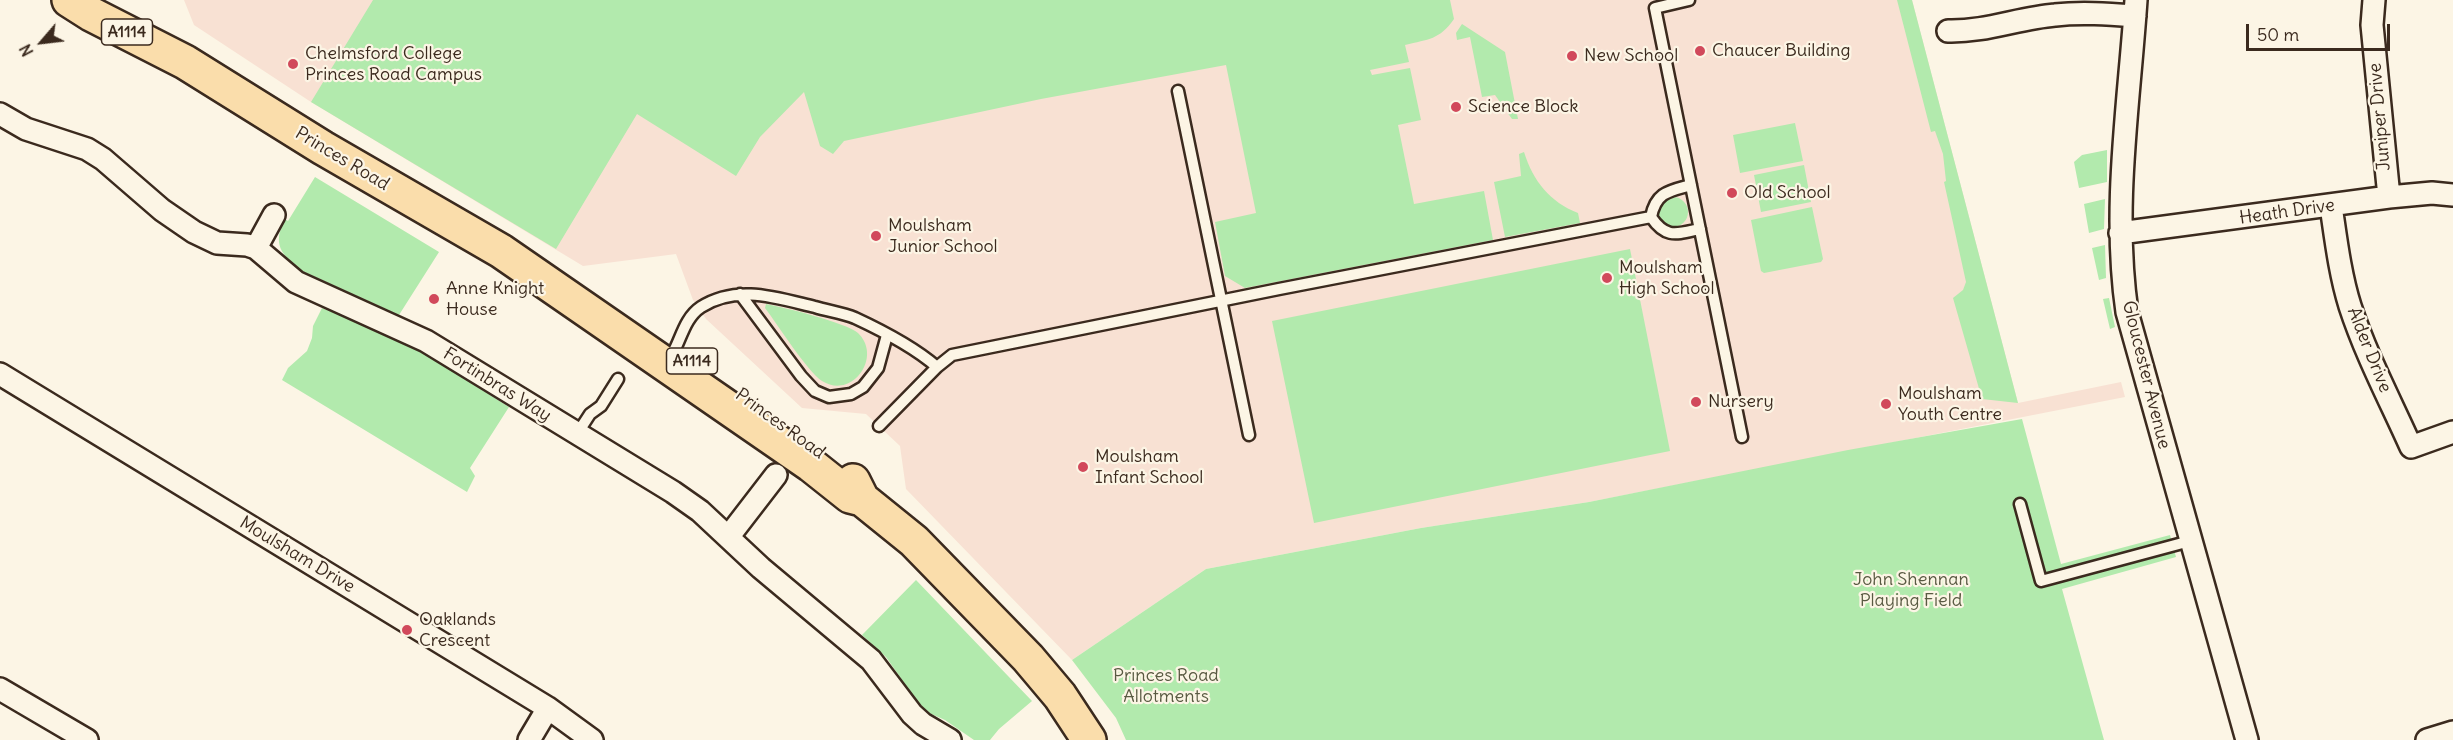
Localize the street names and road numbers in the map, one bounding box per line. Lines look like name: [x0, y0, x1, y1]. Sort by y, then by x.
road number: A1114: [102, 19, 152, 45]
street label: Juniper Drive: [2365, 62, 2395, 172]
street label: Princes Road: [291, 122, 393, 196]
street label: Heath Drive: [2238, 195, 2336, 229]
street label: Gloucester Avenue: [2117, 299, 2175, 451]
street label: Alder Drive: [2342, 304, 2396, 396]
street label: Fortinbras Way: [439, 343, 555, 427]
road number: A1114: [666, 348, 718, 374]
street label: Princes Road: [731, 384, 829, 464]
street label: Moulsham Drive: [235, 512, 359, 598]

